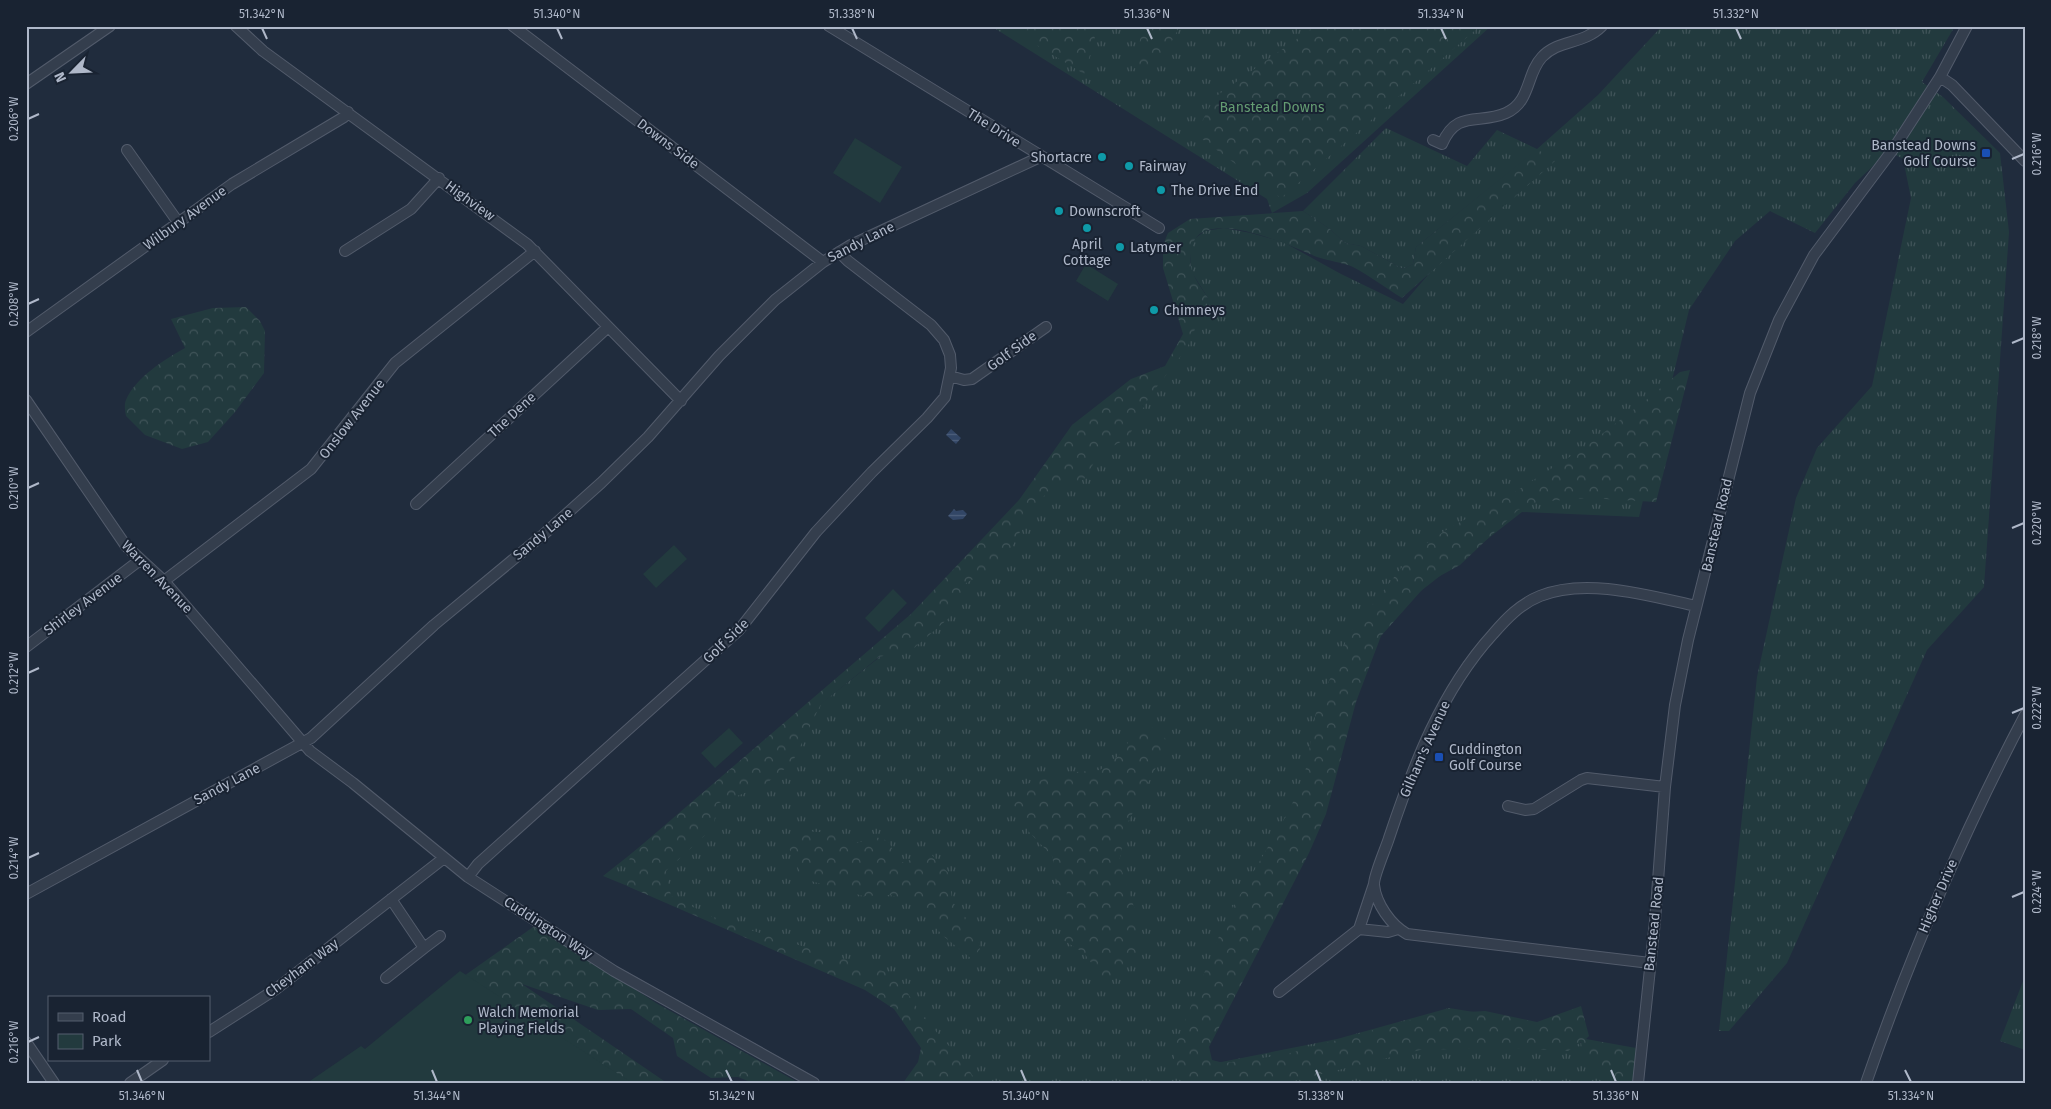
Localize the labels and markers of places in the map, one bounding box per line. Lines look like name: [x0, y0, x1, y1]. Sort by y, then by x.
place label: Banstead Downs Golf Course: [1871, 137, 1976, 170]
marker: Banstead Downs Golf Course: [1980, 147, 1992, 159]
place label: Shortacre: [1031, 149, 1092, 166]
marker: Shortacre: [1096, 151, 1108, 163]
place label: Fairway: [1139, 158, 1186, 175]
marker: Fairway: [1123, 160, 1135, 172]
place label: The Drive End: [1171, 182, 1258, 199]
marker: The Drive End: [1155, 184, 1167, 196]
place label: Downscroft: [1069, 203, 1142, 220]
marker: Downscroft: [1053, 205, 1065, 217]
marker: April Cottage: [1081, 222, 1093, 234]
place label: April Cottage: [1063, 236, 1111, 269]
place label: Latymer: [1130, 239, 1182, 256]
marker: Latymer: [1114, 241, 1126, 253]
place label: Chimneys: [1164, 302, 1225, 319]
marker: Chimneys: [1148, 304, 1160, 316]
place label: Cuddington Golf Course: [1449, 741, 1522, 774]
marker: Cuddington Golf Course: [1433, 751, 1445, 763]
place label: Walch Memorial Playing Fields: [478, 1004, 579, 1037]
marker: Walch Memorial Playing Fields: [462, 1014, 474, 1026]

